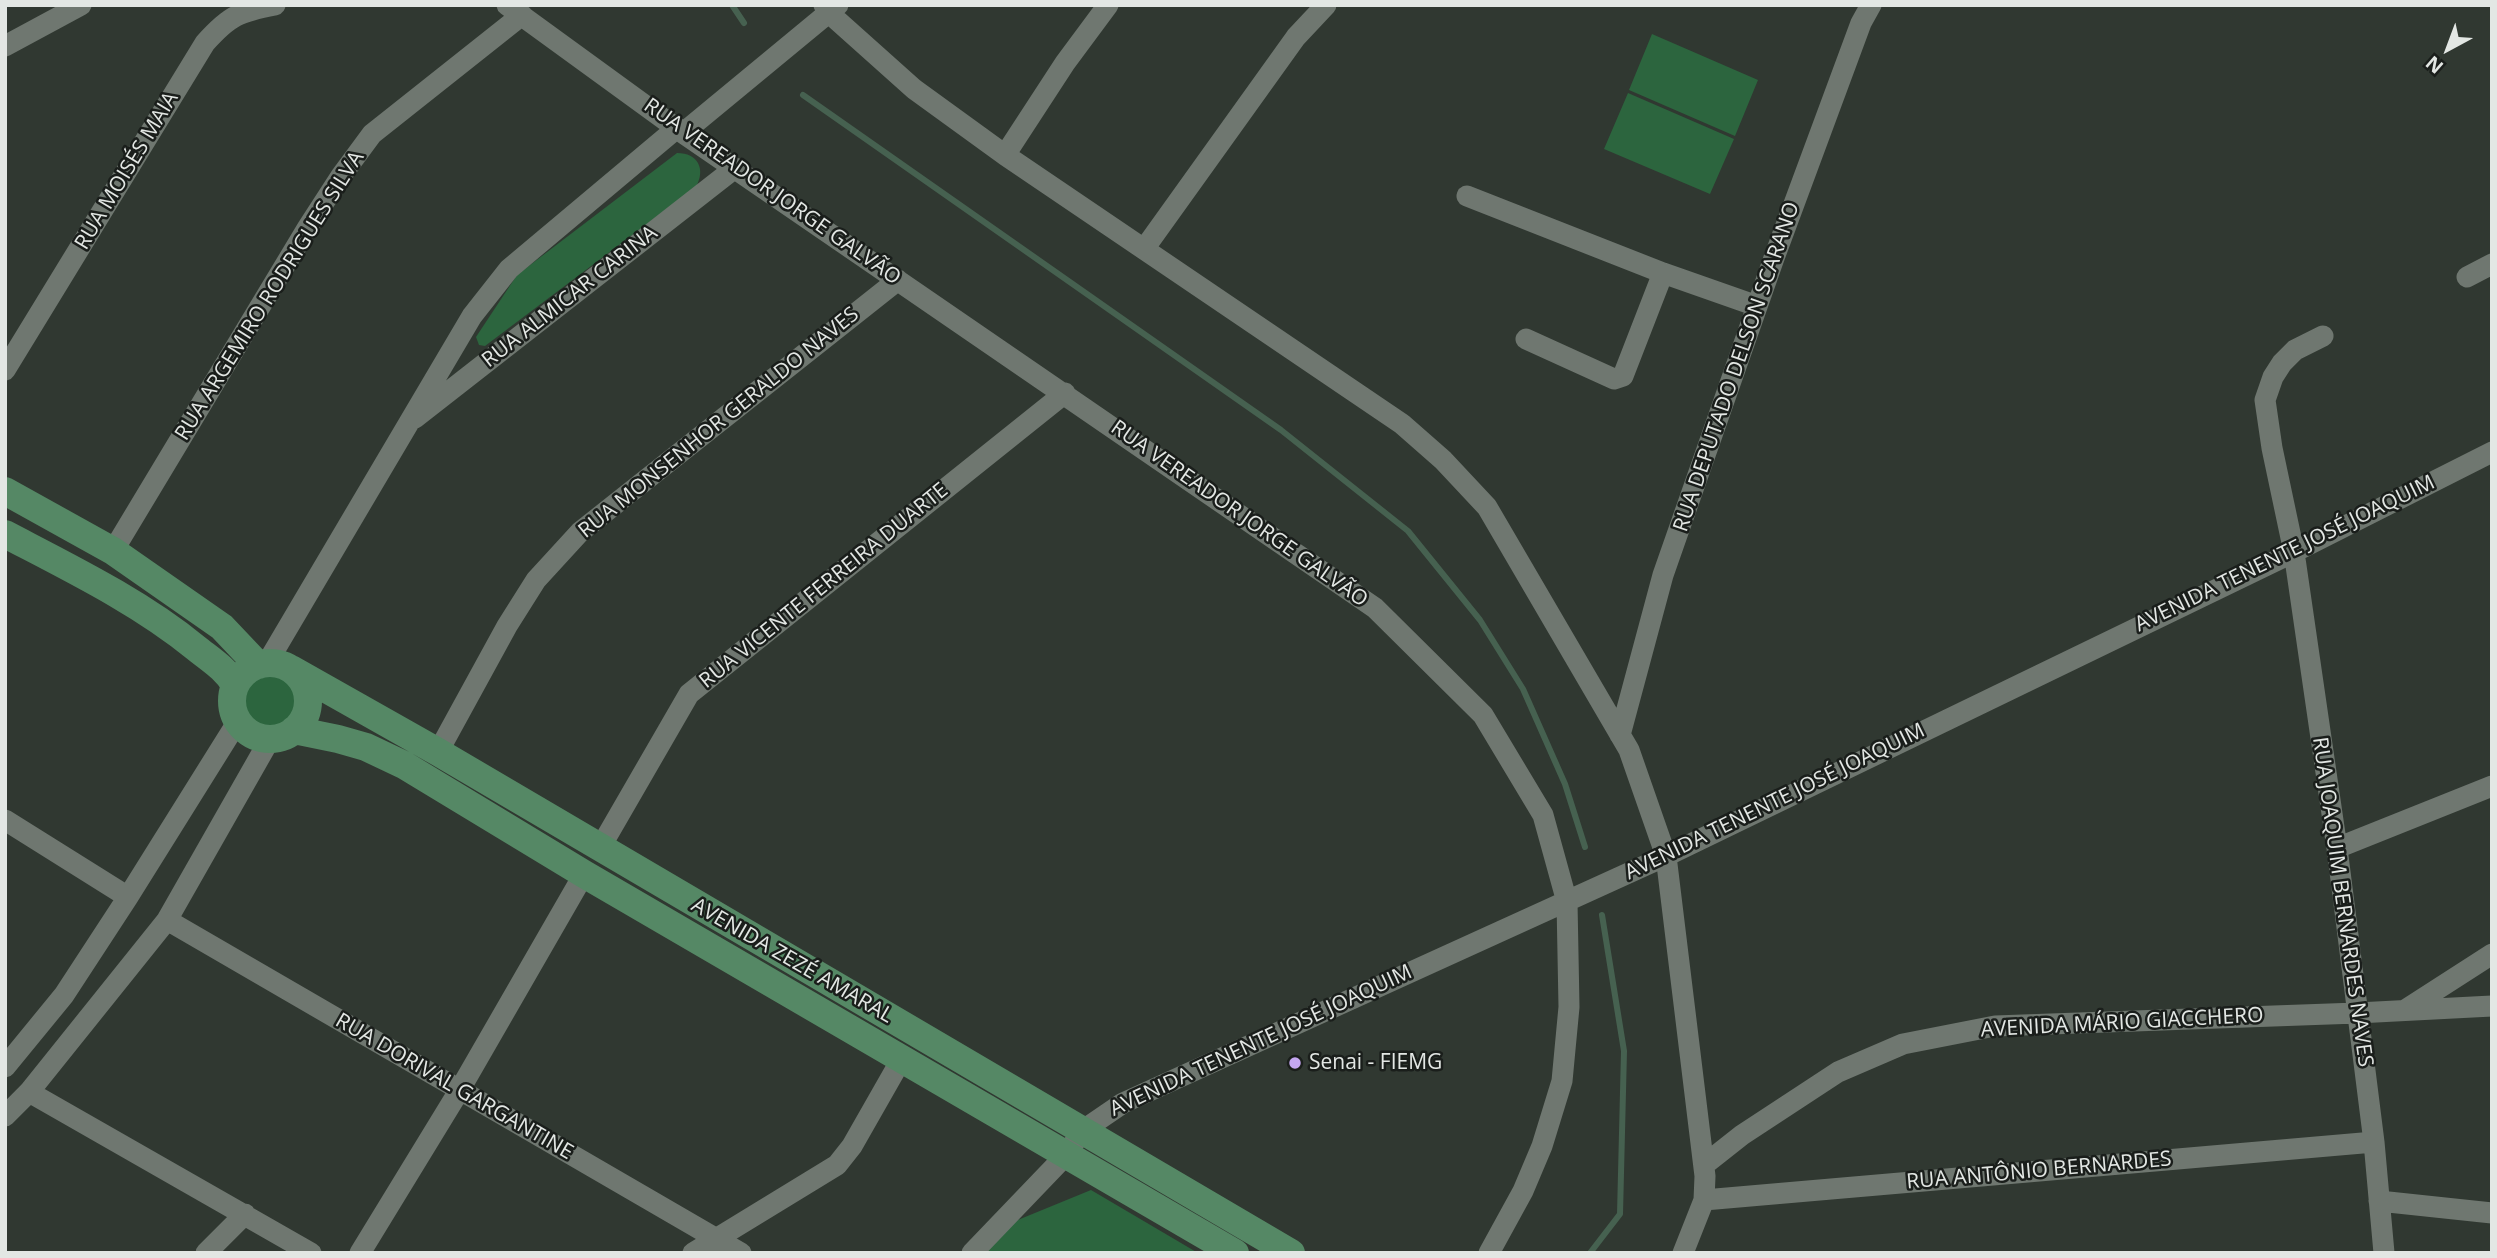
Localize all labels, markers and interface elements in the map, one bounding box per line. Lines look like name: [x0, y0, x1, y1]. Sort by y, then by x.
north arrow: [2413, 14, 2483, 84]
text: N: [2420, 50, 2449, 80]
street label: RUA MOISÉS MAIA: [70, 88, 184, 254]
street label: RUA VEREADOR JORGE GALVÃO: [639, 93, 905, 291]
street label: RUA ARGEMIRO RODRIGUES SILVA: [170, 147, 370, 445]
street label: RUA DEPUTADO DELSON SCARANO: [1669, 199, 1805, 535]
street label: RUA ALMICAR CARINA: [477, 221, 663, 373]
street label: RUA MONSENHOR GERALDO NAVES: [574, 302, 864, 544]
street label: RUA VEREADOR JORGE GALVÃO: [1106, 415, 1372, 613]
street label: AVENIDA TENENTE JOSÉ JOAQUIM: [2131, 470, 2439, 638]
street label: RUA VICENTE FERREIRA DUARTE: [695, 478, 953, 694]
street label: AVENIDA TENENTE JOSÉ JOAQUIM: [1621, 718, 1929, 886]
street label: RUA JOAQUIM BERNARDES NAVES: [2306, 735, 2378, 1069]
street label: AVENIDA ZEZÉ AMARAL: [687, 893, 897, 1029]
street label: AVENIDA TENENTE JOSÉ JOAQUIM: [1106, 960, 1416, 1122]
street label: AVENIDA MÁRIO GIACCHERO: [1980, 1003, 2264, 1043]
street label: RUA DORIVAL GARGANTINE: [331, 1008, 577, 1166]
place label: Senai - FIEMG: [1309, 1050, 1442, 1076]
marker: Senai - FIEMG: [1287, 1055, 1303, 1071]
street label: RUA ANTÔNIO BERNARDES: [1905, 1147, 2173, 1195]

